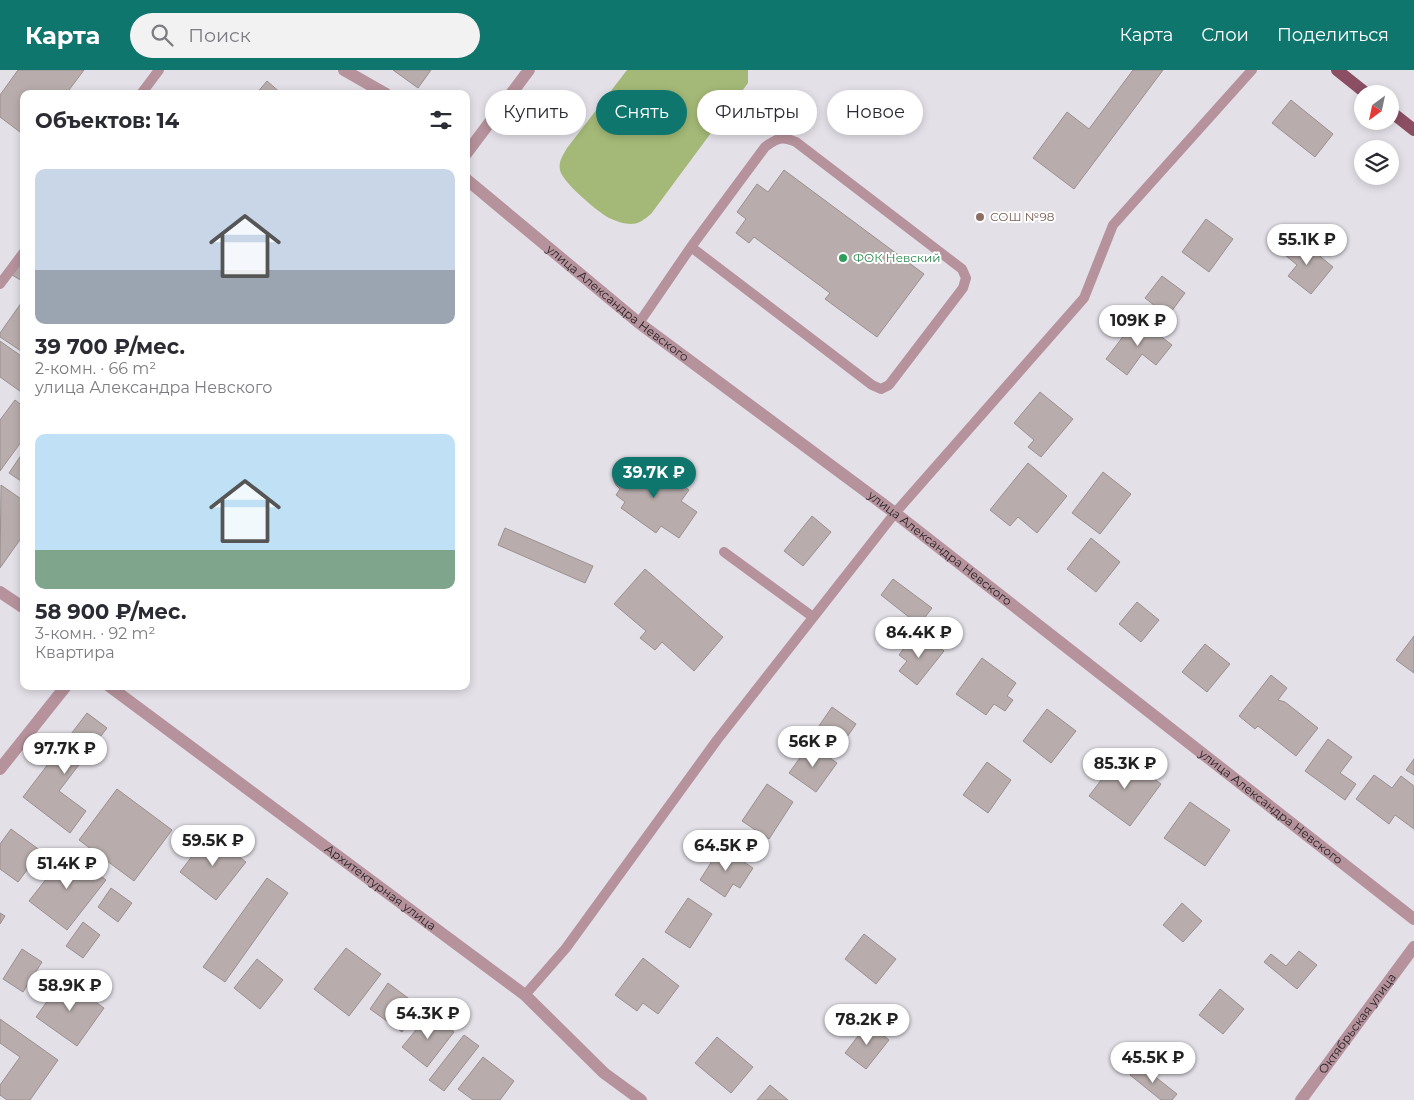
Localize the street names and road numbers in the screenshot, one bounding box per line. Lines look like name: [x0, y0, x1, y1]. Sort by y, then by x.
street label: улица Александра Невского: [543, 241, 692, 365]
street label: улица Александра Невского: [864, 487, 1015, 609]
street label: улица Александра Невского: [1195, 745, 1346, 868]
street label: Архитектурная улица: [322, 841, 439, 933]
street label: Октябрьская улица: [1315, 970, 1399, 1077]

